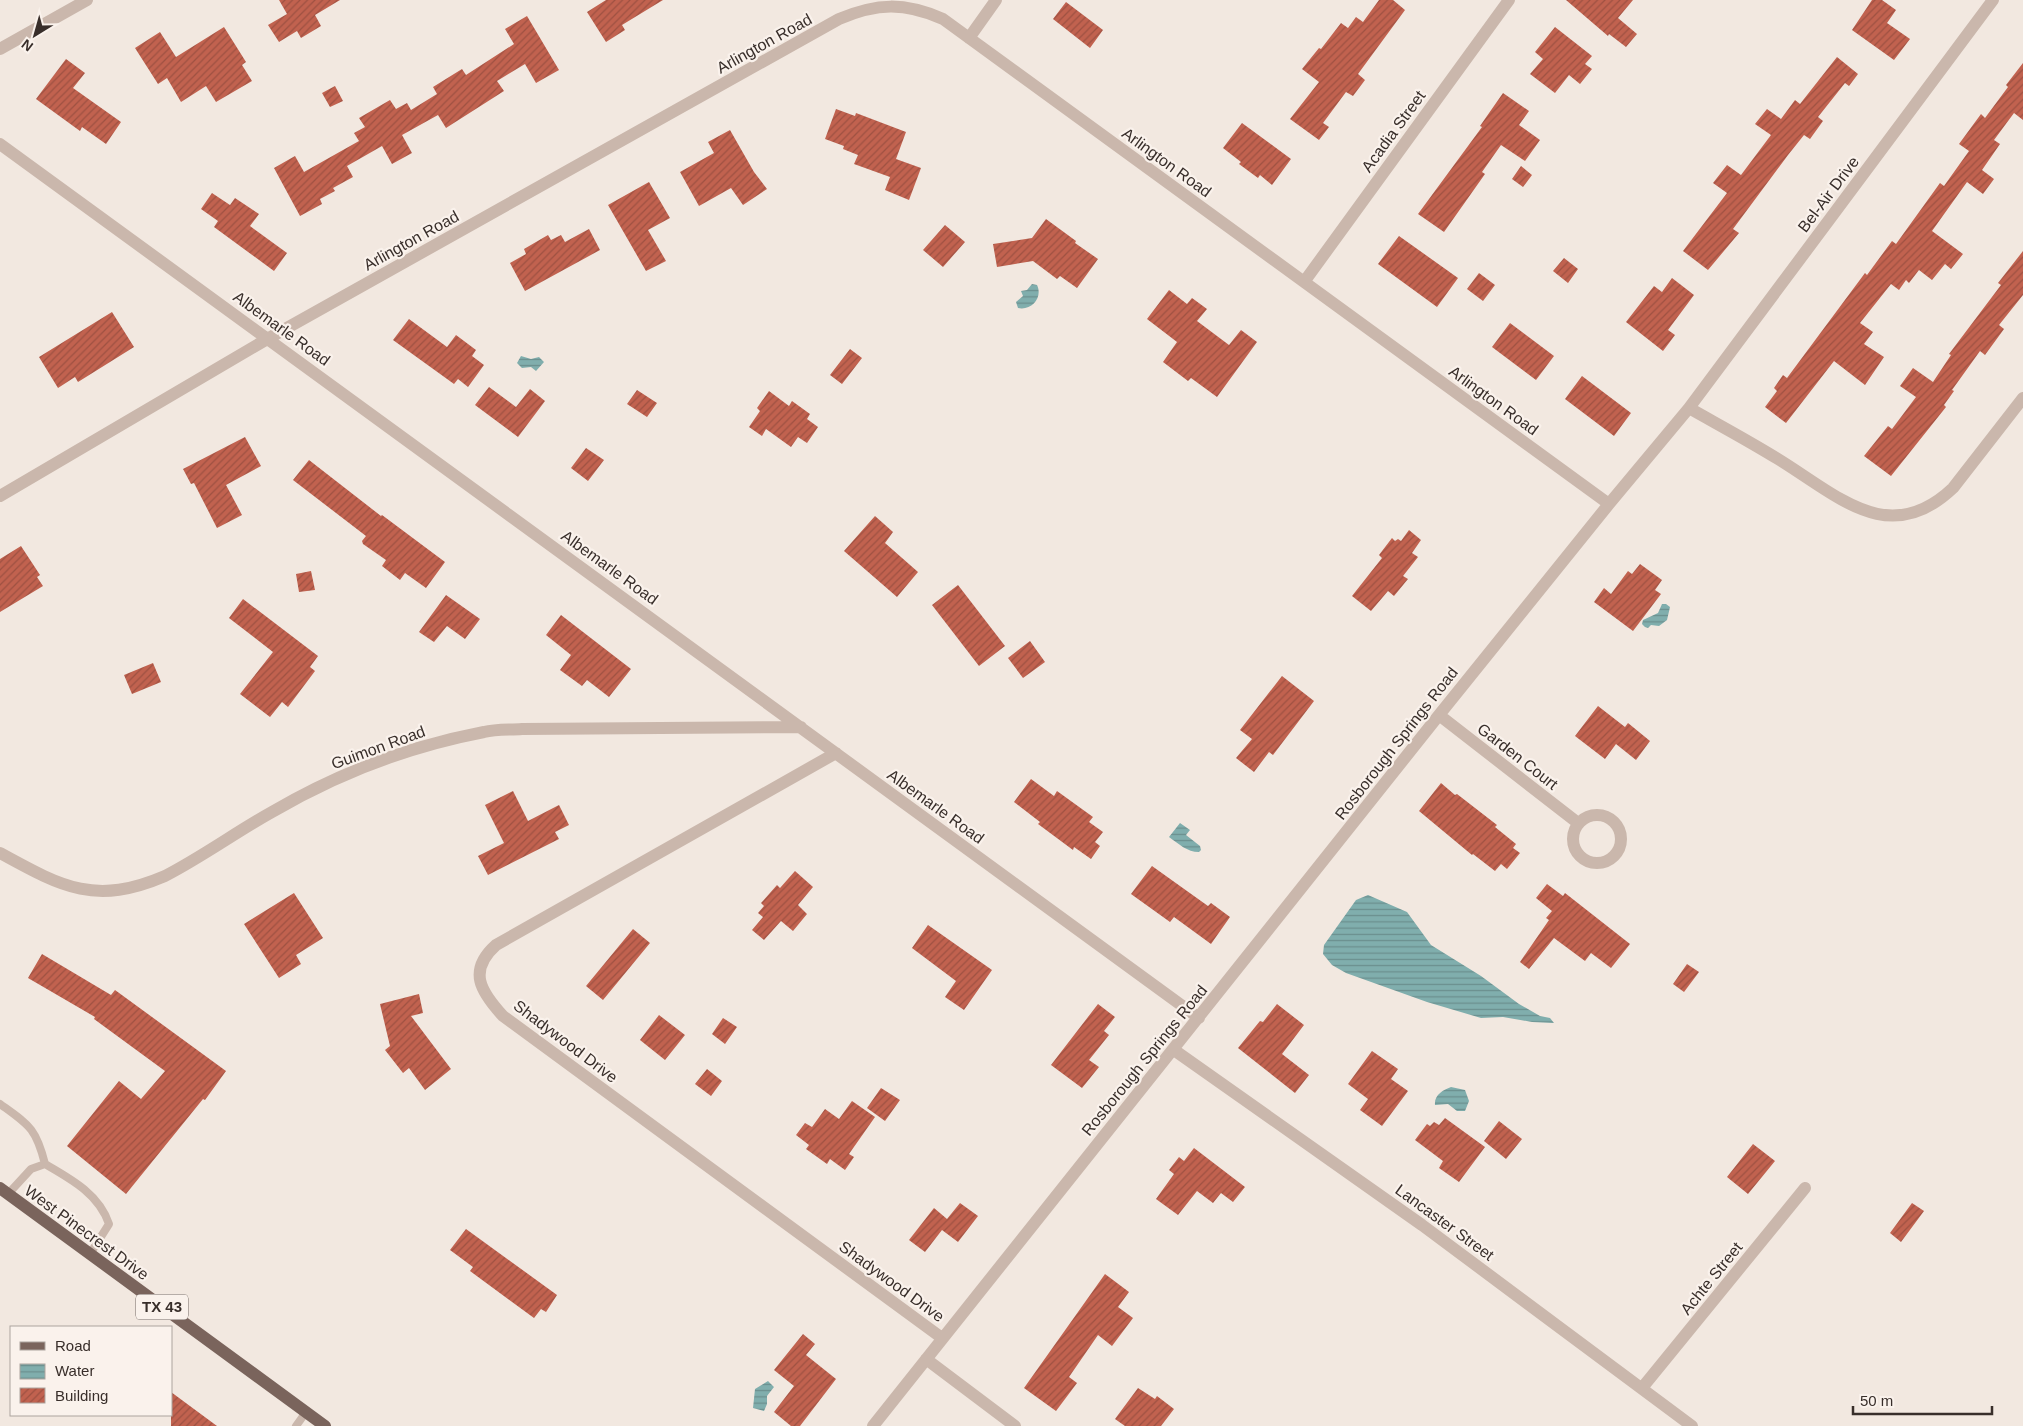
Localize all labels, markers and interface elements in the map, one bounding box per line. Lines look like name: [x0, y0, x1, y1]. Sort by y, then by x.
north arrow: [10, 10, 60, 60]
street label: Arlington Road: [714, 10, 815, 77]
text: N: [18, 36, 36, 55]
street label: Acadia Street: [1358, 87, 1429, 175]
street label: Arlington Road: [1119, 124, 1215, 200]
street label: Bel-Air Drive: [1795, 153, 1862, 235]
street label: Arlington Road: [361, 207, 462, 274]
street label: Albemarle Road: [230, 288, 333, 369]
street label: Arlington Road: [1446, 362, 1542, 438]
street label: Albemarle Road: [558, 527, 661, 608]
street label: Rosborough Springs Road: [1332, 664, 1461, 823]
street label: Garden Court: [1474, 720, 1562, 793]
street label: Guimon Road: [329, 723, 427, 772]
street label: Albemarle Road: [884, 766, 987, 847]
street label: Rosborough Springs Road: [1078, 982, 1210, 1139]
street label: Shadywood Drive: [511, 997, 621, 1086]
street label: Lancaster Street: [1392, 1181, 1498, 1264]
street label: West Pinecrest Drive: [21, 1182, 152, 1283]
street label: Shadywood Drive: [836, 1238, 948, 1325]
street label: Achte Street: [1677, 1238, 1746, 1318]
road number: TX 43: [136, 1294, 188, 1320]
legend: [10, 1326, 172, 1416]
text: Road: [55, 1337, 91, 1354]
text: Water: [55, 1362, 94, 1379]
scale bar: [1853, 1384, 1992, 1416]
text: Building: [55, 1387, 108, 1404]
text: 50 m: [1860, 1392, 1893, 1409]

